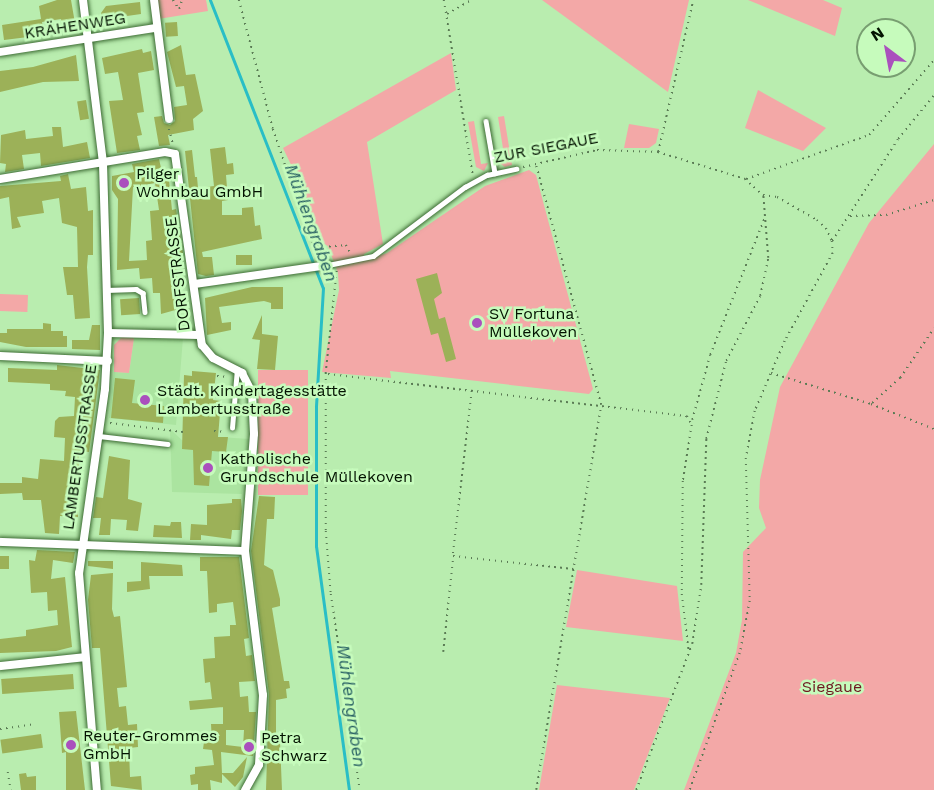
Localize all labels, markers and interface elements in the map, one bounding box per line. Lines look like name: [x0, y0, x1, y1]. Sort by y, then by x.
street label: KRÄHENWEG: [23, 9, 127, 43]
north arrow: [856, 18, 916, 78]
text: N: [867, 23, 887, 45]
street label: ZUR SIEGAUE: [492, 128, 600, 168]
water label: Mühlengraben: [280, 161, 342, 285]
place label: Pilger Wohnbau GmbH: [136, 164, 263, 202]
marker: Pilger Wohnbau GmbH: [117, 176, 131, 190]
street label: DORFSTRASSE: [161, 216, 195, 332]
place label: SV Fortuna Müllekoven: [489, 304, 577, 342]
marker: SV Fortuna Müllekoven: [470, 316, 484, 330]
street label: LAMBERTUSSTRASSE: [59, 363, 101, 531]
place label: Städt. Kindertagesstätte Lambertusstraße: [157, 381, 347, 419]
marker: Städt. Kindertagesstätte Lambertusstraße: [138, 393, 152, 407]
place label: Katholische Grundschule Müllekoven: [220, 449, 413, 487]
marker: Katholische Grundschule Müllekoven: [201, 461, 215, 475]
water label: Mühlengraben: [332, 643, 370, 769]
park label: Siegaue: [802, 677, 862, 697]
place label: Reuter-Grommes GmbH: [83, 726, 218, 764]
place label: Petra Schwarz: [261, 728, 327, 766]
marker: Reuter-Grommes GmbH: [64, 738, 78, 752]
marker: Petra Schwarz: [242, 740, 256, 754]

